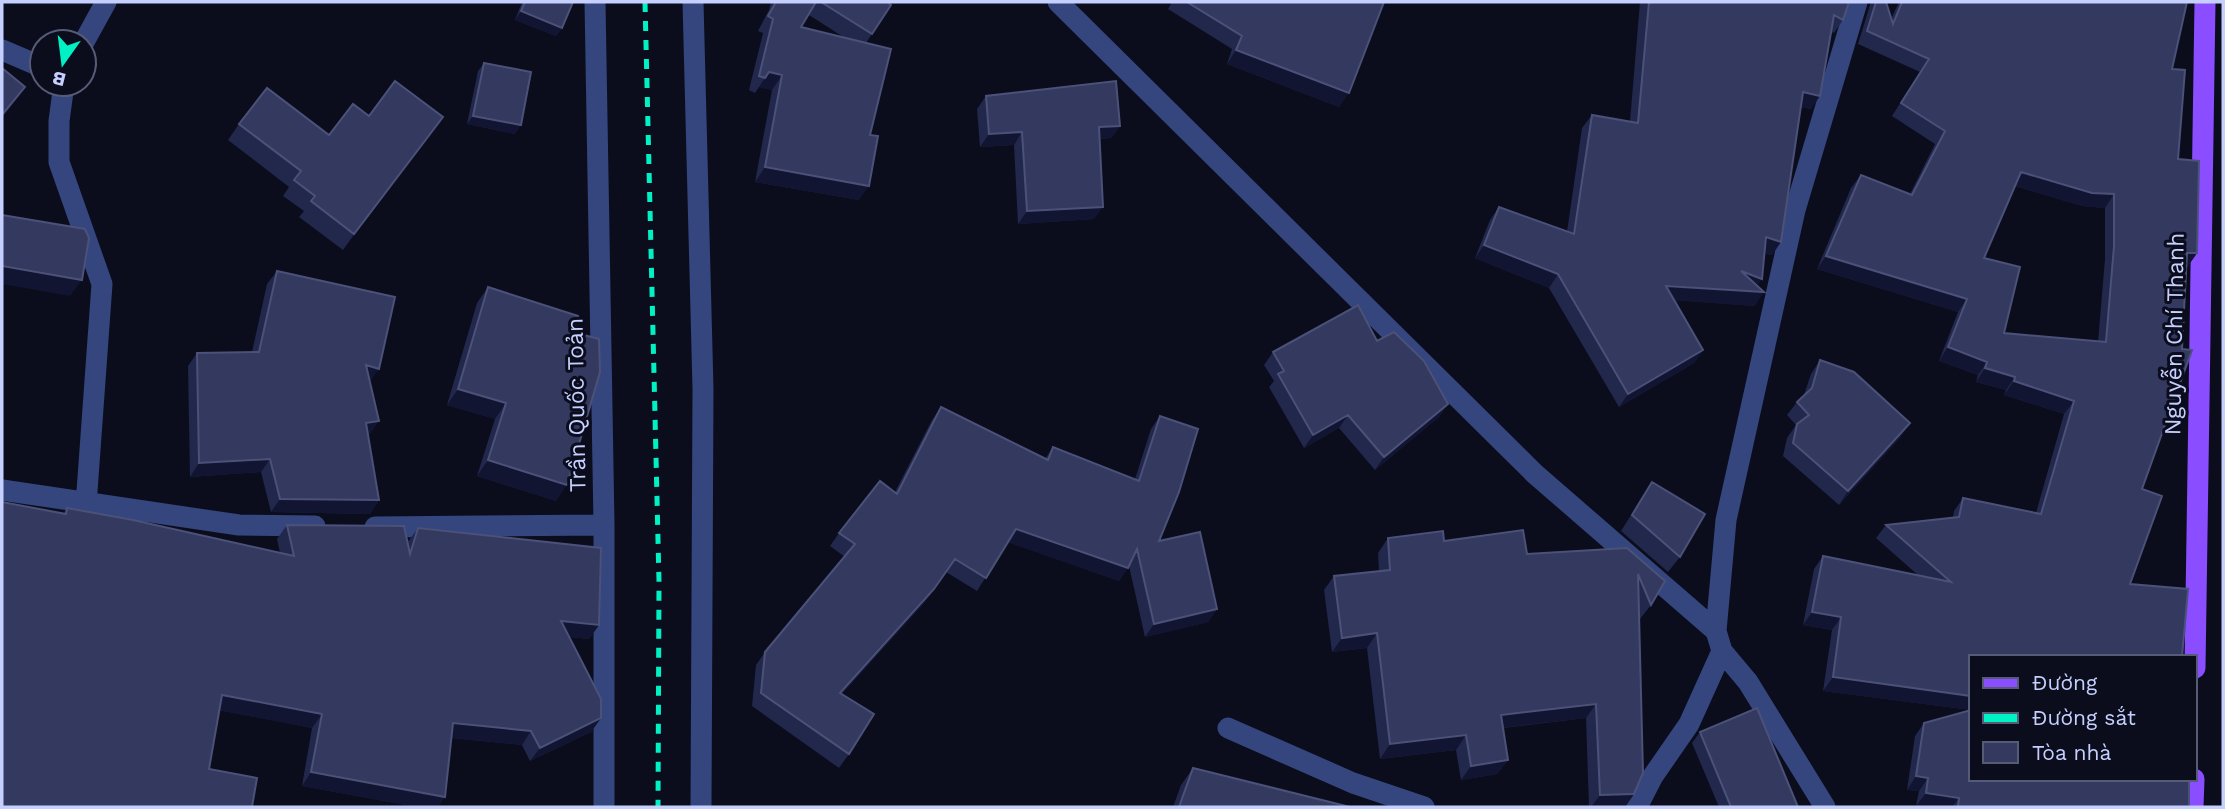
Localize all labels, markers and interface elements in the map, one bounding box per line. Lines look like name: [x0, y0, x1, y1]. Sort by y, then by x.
north arrow: [28, 28, 98, 98]
text: B: [50, 66, 68, 92]
street label: Nguyễn Chí Thanh: [2158, 232, 2190, 436]
street label: Trần Quốc Toản: [561, 318, 592, 492]
legend: [1969, 655, 2197, 781]
text: Đường: [2032, 670, 2098, 695]
text: Đường sắt: [2032, 705, 2136, 730]
text: Tòa nhà: [2032, 740, 2112, 765]

